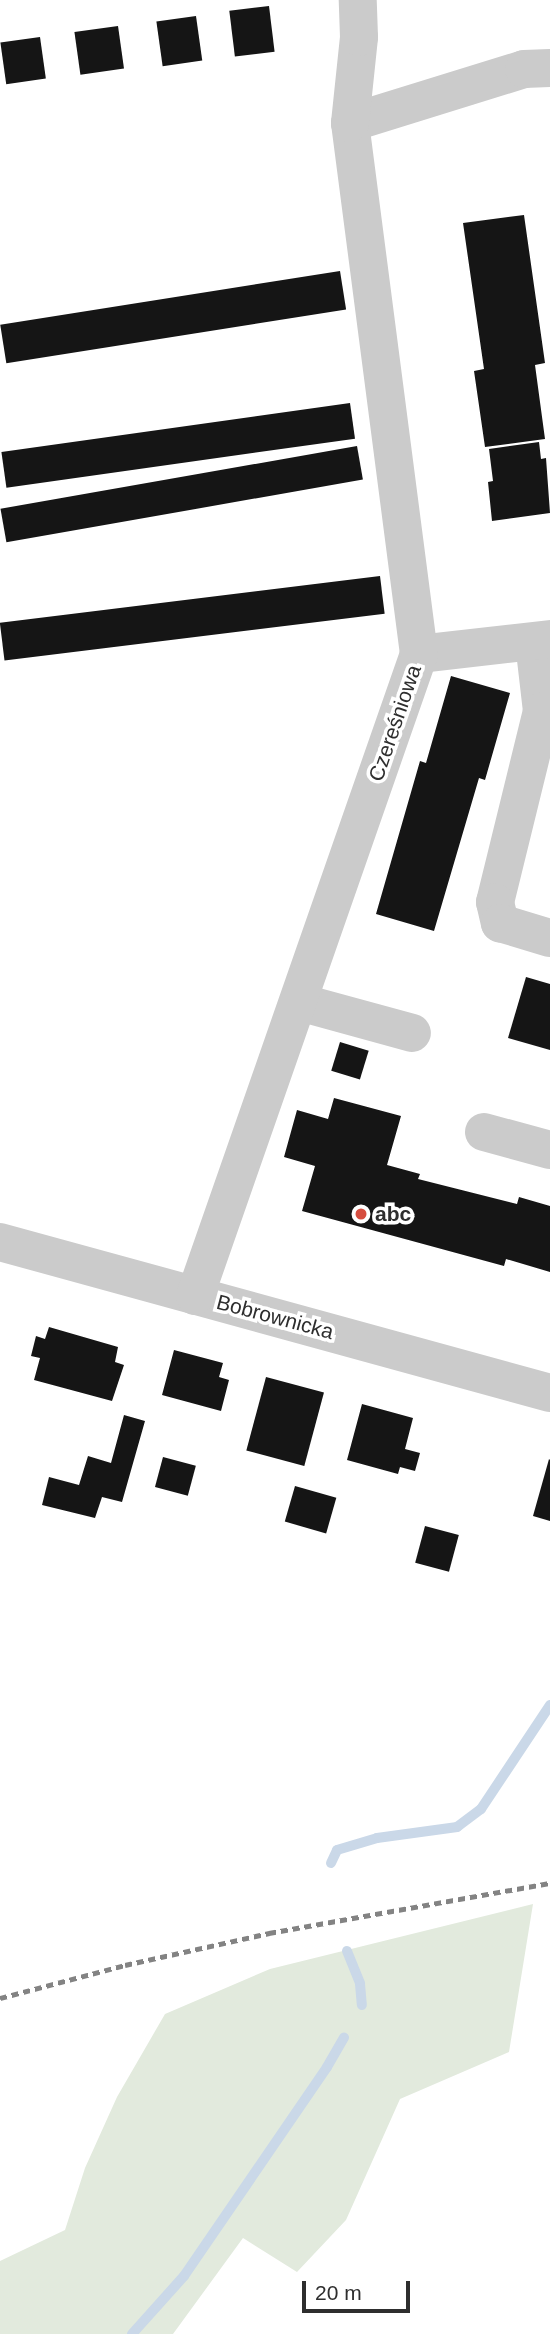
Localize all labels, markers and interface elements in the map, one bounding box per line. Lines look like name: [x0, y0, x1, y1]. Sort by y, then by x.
street label: Czereśniowa: [363, 662, 427, 784]
place label: abc: [375, 1201, 411, 1227]
marker: abc: [353, 1206, 369, 1222]
street label: Bobrownicka: [214, 1289, 336, 1345]
scale bar: [305, 2268, 414, 2312]
text: 20 m: [315, 2281, 362, 2304]

